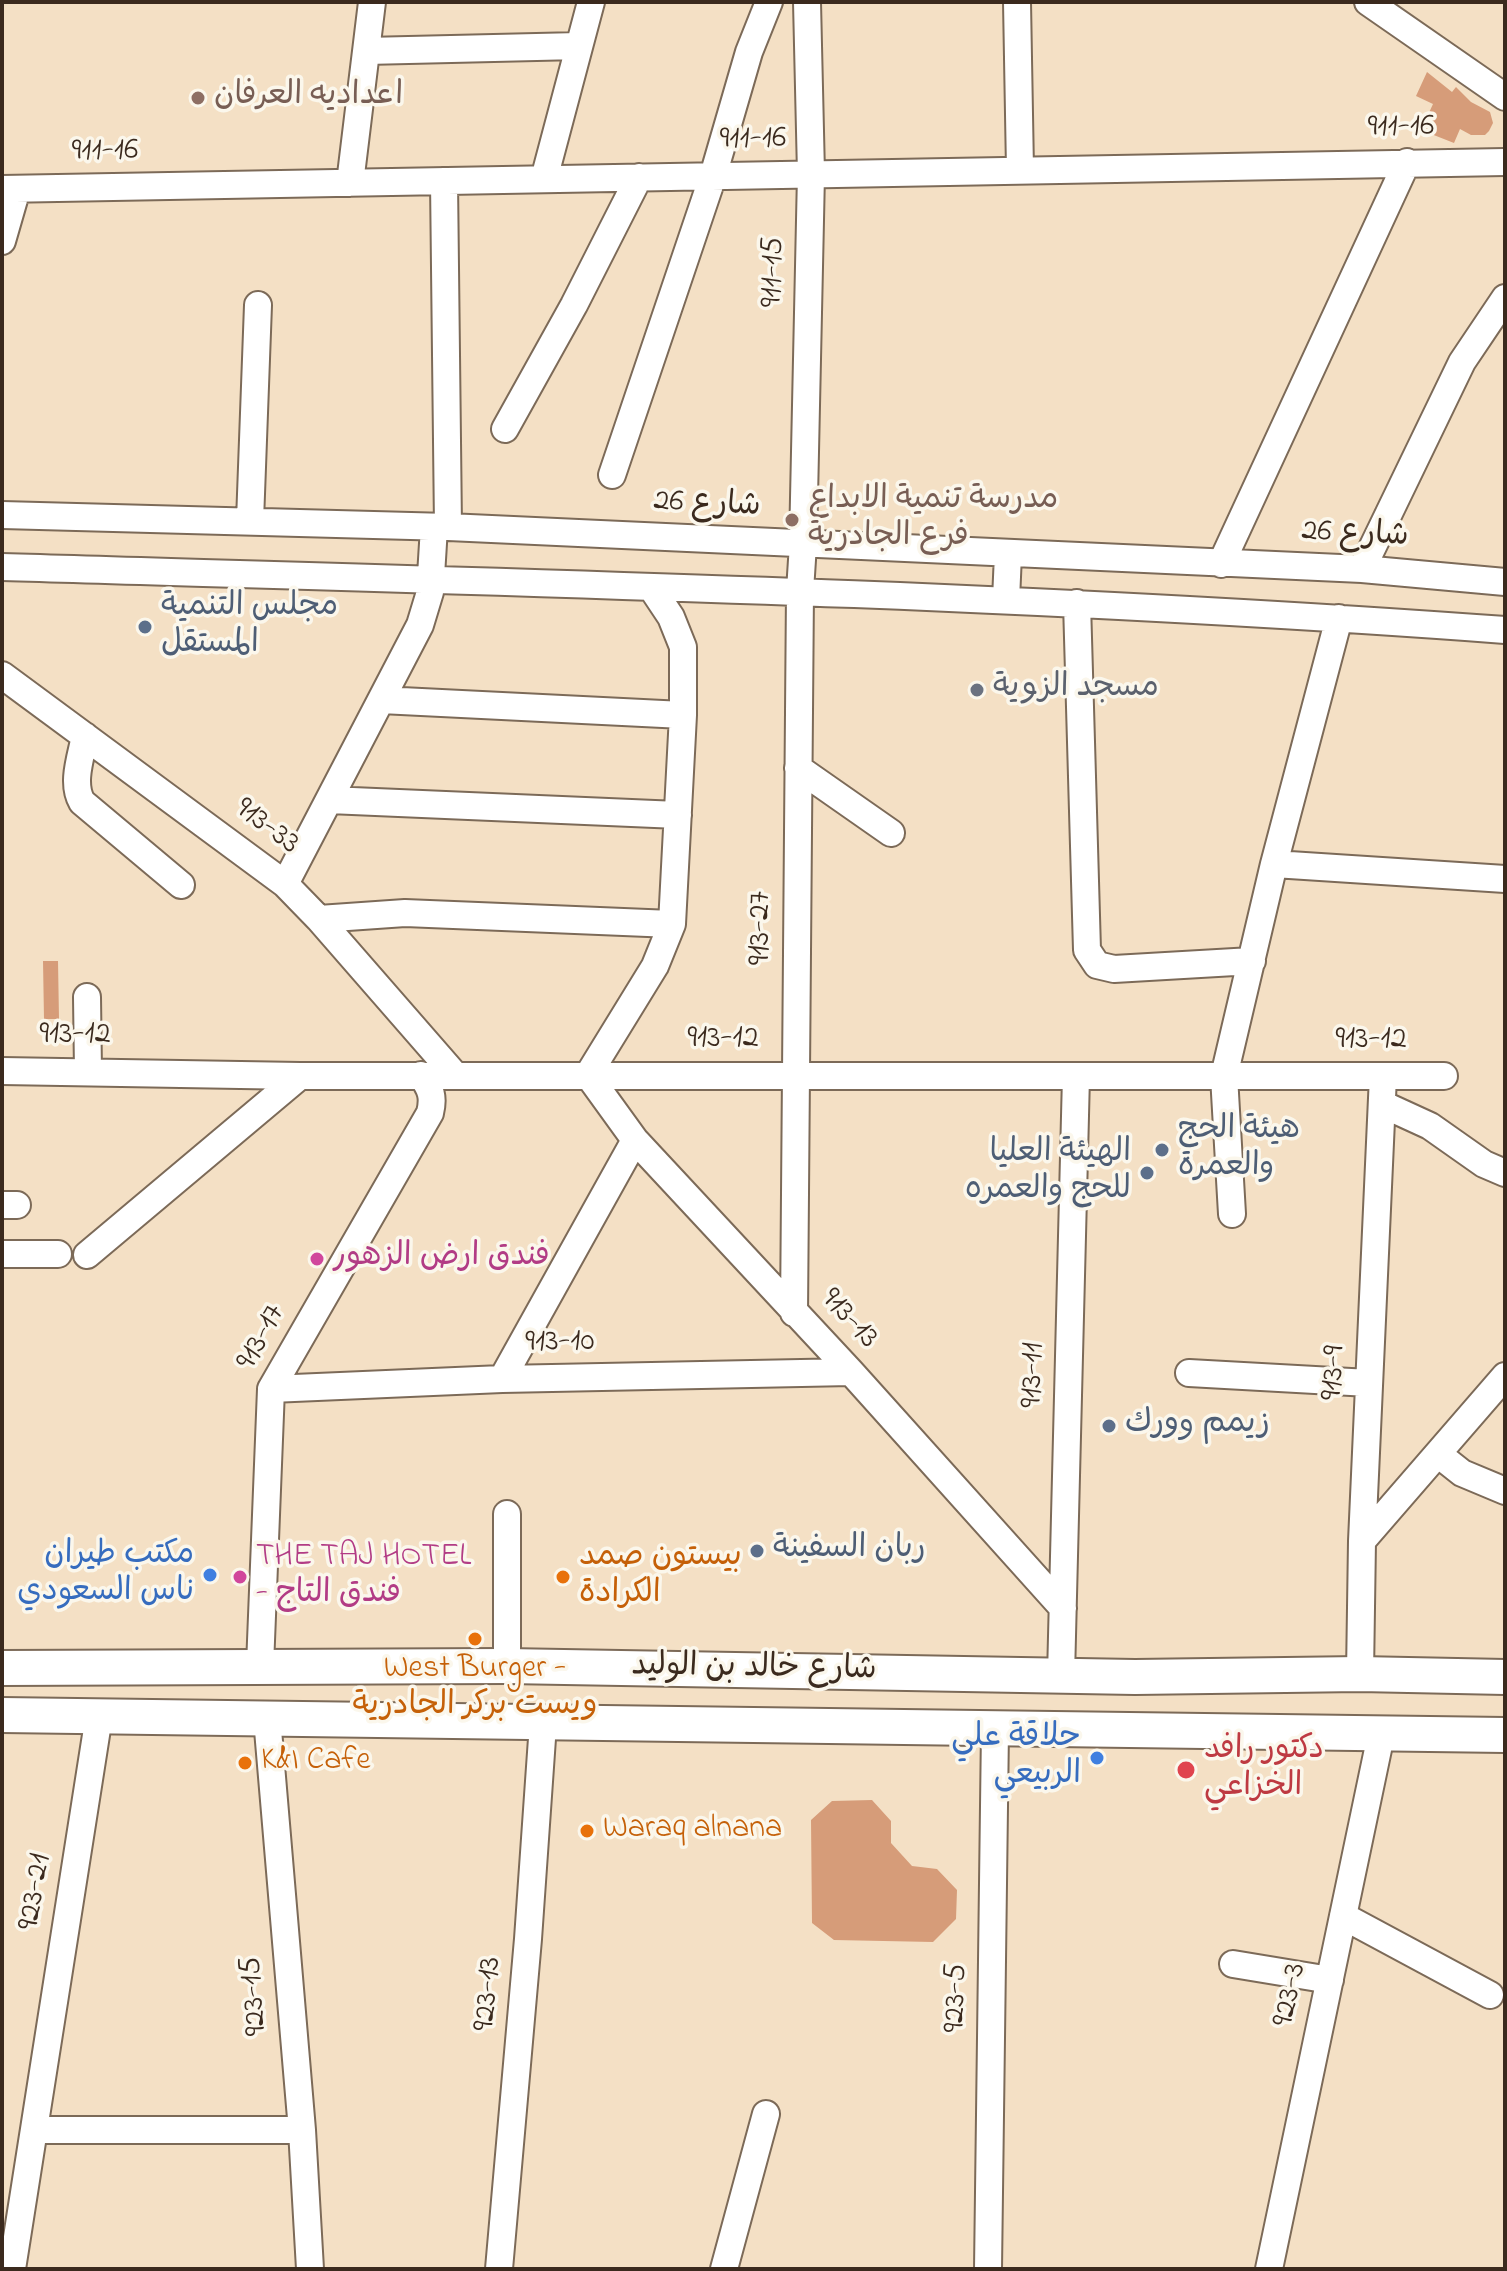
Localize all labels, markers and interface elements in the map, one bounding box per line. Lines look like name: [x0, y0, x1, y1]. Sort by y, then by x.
place label: اعداديه العرفان: [214, 79, 403, 117]
marker: اعداديه العرفان: [189, 89, 207, 107]
street label: 911-16: [1368, 109, 1434, 149]
street label: 911-16: [720, 121, 786, 161]
street label: 911-16: [72, 133, 138, 173]
street label: 911-15: [755, 236, 795, 308]
place label: مدرسة تنمية الابداع فرع الجادرية: [808, 483, 1058, 558]
street label: شارع 26: [652, 484, 762, 528]
marker: مدرسة تنمية الابداع فرع الجادرية: [783, 511, 801, 529]
street label: شارع 26: [1300, 514, 1410, 558]
place label: مجلس التنمية المستقل: [161, 590, 338, 665]
marker: مجلس التنمية المستقل: [136, 618, 154, 636]
place label: مسجد الزوية: [993, 671, 1159, 709]
marker: مسجد الزوية: [968, 681, 986, 699]
street label: 913-33: [226, 791, 306, 865]
street label: 913-27: [744, 891, 782, 965]
street label: 913-12: [39, 1018, 111, 1056]
street label: 913-12: [687, 1022, 759, 1060]
street label: 913-12: [1335, 1023, 1407, 1061]
place label: هيئة الحج والعمرة: [1178, 1113, 1300, 1188]
place label: الهيئة العليا للحج والعمره: [965, 1136, 1131, 1211]
marker: هيئة الحج والعمرة: [1153, 1141, 1171, 1159]
marker: الهيئة العليا للحج والعمره: [1138, 1164, 1156, 1182]
place label: فندق ارض الزهور: [333, 1240, 550, 1278]
marker: فندق ارض الزهور: [308, 1250, 326, 1268]
street label: 913-13: [811, 1282, 885, 1358]
street label: 913-17: [230, 1299, 296, 1377]
street label: 913-10: [525, 1324, 595, 1364]
street label: 913-11: [1015, 1342, 1055, 1408]
street label: 913-9: [1315, 1345, 1357, 1401]
place label: زيمم وورك: [1125, 1407, 1270, 1445]
marker: زيمم وورك: [1100, 1417, 1118, 1435]
place label: ربان السفينة: [773, 1532, 926, 1570]
place label: مكتب طيران ناس السعودي: [17, 1538, 194, 1613]
place label: THE TAJ HOTEL - فندق التاج: [256, 1540, 471, 1615]
place label: بيستون صمد الكرادة: [579, 1540, 742, 1615]
marker: ربان السفينة: [748, 1542, 766, 1560]
marker: مكتب طيران ناس السعودي: [201, 1566, 219, 1584]
marker: THE TAJ HOTEL - فندق التاج: [231, 1568, 249, 1586]
marker: بيستون صمد الكرادة: [554, 1568, 572, 1586]
marker: West Burger - ويست بركر الجادرية: [466, 1630, 484, 1648]
street label: شارع خالد بن الوليد: [631, 1649, 877, 1691]
place label: West Burger - ويست بركر الجادرية: [352, 1652, 598, 1727]
place label: حلاقة علي الربيعي: [951, 1721, 1081, 1796]
place label: دكتور رافد الخزاعي: [1204, 1733, 1324, 1808]
place label: K&I Cafe: [261, 1744, 371, 1782]
marker: حلاقة علي الربيعي: [1088, 1749, 1106, 1767]
marker: K&I Cafe: [236, 1754, 254, 1772]
marker: دكتور رافد الخزاعي: [1175, 1759, 1197, 1781]
place label: Waraq alnana: [603, 1812, 782, 1850]
marker: Waraq alnana: [578, 1822, 596, 1840]
street label: 923-21: [12, 1851, 62, 1933]
street label: 923-15: [233, 1955, 279, 2037]
street label: 923-13: [468, 1955, 512, 2033]
street label: 923-3: [1267, 1960, 1317, 2030]
street label: 923-5: [938, 1963, 978, 2033]

